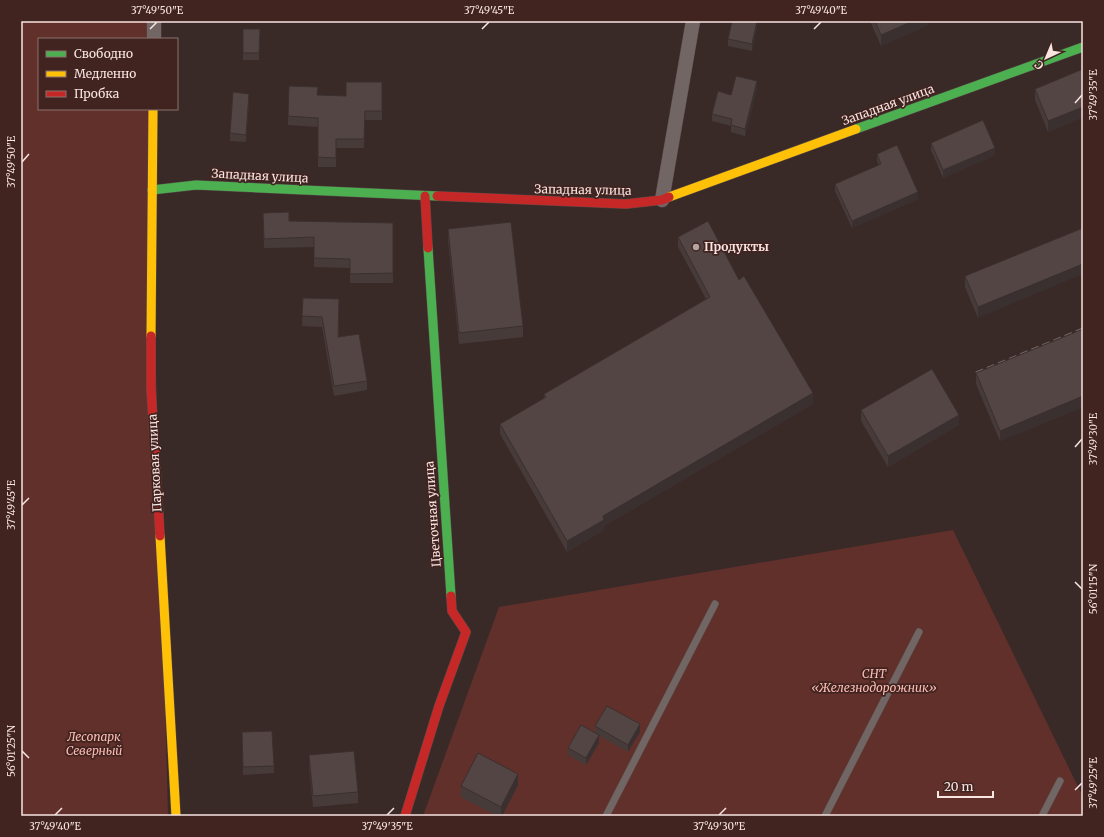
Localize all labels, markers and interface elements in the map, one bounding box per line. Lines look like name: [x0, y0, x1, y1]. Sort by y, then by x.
text: 37°49'50"E: [131, 4, 184, 17]
text: 37°49'45"E: [464, 4, 515, 17]
text: 37°49'40"E: [795, 4, 847, 17]
legend: [38, 38, 178, 110]
north arrow: [1026, 38, 1066, 78]
text: Свободно: [74, 46, 133, 61]
text: С: [1032, 58, 1047, 73]
text: Медленно: [74, 66, 136, 81]
text: 37°49'35"E: [1087, 69, 1100, 120]
street label: Западная улица: [840, 81, 937, 128]
text: Пробка: [74, 86, 120, 101]
text: 37°49'50"E: [5, 135, 18, 188]
street label: Западная улица: [211, 165, 309, 186]
street label: Западная улица: [534, 181, 632, 198]
place label: Продукты: [704, 239, 769, 254]
marker: Продукты: [691, 242, 701, 252]
text: 37°49'30"E: [1087, 412, 1100, 465]
street label: Парковая улица: [144, 413, 165, 512]
street label: Цветочная улица: [421, 460, 444, 568]
text: 37°49'45"E: [5, 479, 18, 530]
text: 56°01'15"N: [1087, 563, 1100, 614]
park label: СНТ «Железнодорожник»: [811, 666, 937, 695]
text: 56°01'25"N: [5, 725, 18, 777]
park label: Лесопарк Северный: [66, 729, 122, 758]
text: 37°49'25"E: [1087, 757, 1100, 809]
scale bar: [938, 773, 993, 799]
text: 20 m: [944, 779, 973, 794]
text: 37°49'40"E: [29, 820, 81, 833]
text: 37°49'35"E: [362, 820, 413, 833]
text: 37°49'30"E: [693, 820, 746, 833]

